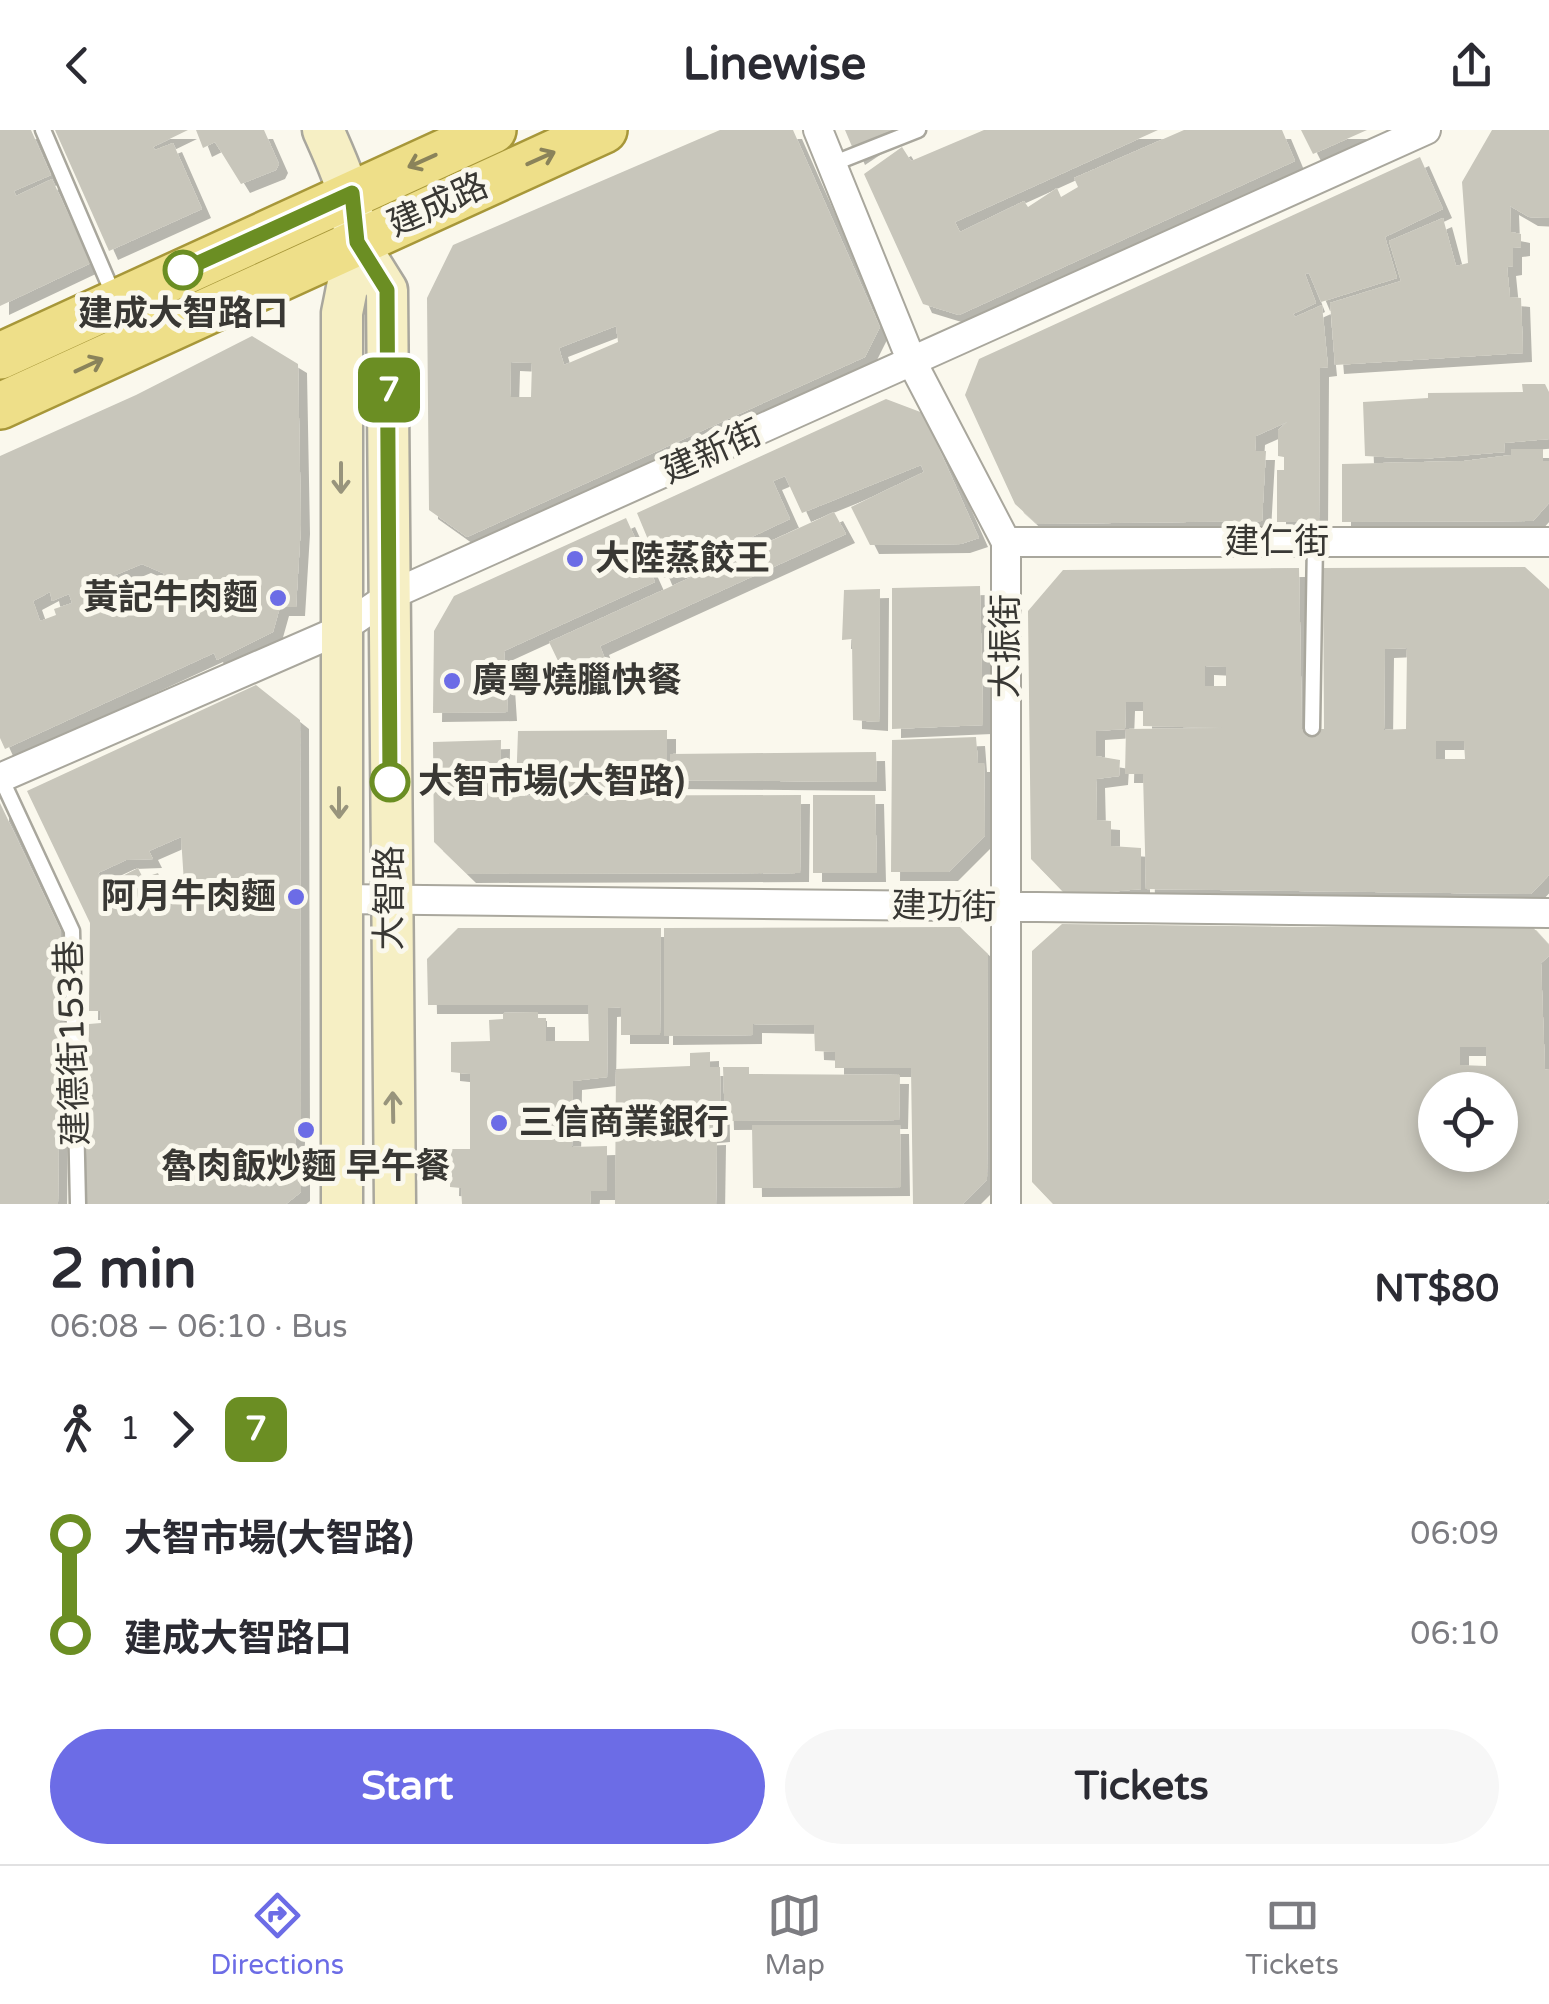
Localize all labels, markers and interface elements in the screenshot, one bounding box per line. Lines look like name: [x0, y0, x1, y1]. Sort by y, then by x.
icon: back: [50, 38, 105, 93]
text: Linewise: [683, 38, 866, 92]
icon: share: [1444, 38, 1499, 93]
one-way arrow: [525, 148, 556, 166]
one-way arrow: [408, 153, 438, 172]
street label: 建成路: [381, 164, 495, 246]
marker: 建成大智路口: [164, 251, 202, 289]
place label: 建成大智路口: [78, 293, 288, 335]
one-way arrow: [73, 355, 103, 374]
line badge: 7: [356, 358, 422, 422]
text: 7: [378, 369, 400, 411]
street label: 建新街: [655, 411, 769, 493]
one-way arrow: [332, 460, 350, 493]
street label: 建仁街: [1224, 521, 1330, 563]
place label: 大陸蒸餃王: [595, 538, 770, 580]
marker: 大陸蒸餃王: [564, 548, 586, 570]
place label: 黃記牛肉麵: [83, 577, 258, 619]
marker: 黃記牛肉麵: [267, 587, 289, 609]
street label: 大振街: [985, 593, 1027, 699]
place label: 廣粵燒臘快餐: [472, 660, 682, 702]
marker: 廣粵燒臘快餐: [441, 670, 463, 692]
place label: 大智市場(大智路): [418, 761, 685, 803]
marker: 大智市場(大智路): [371, 763, 409, 801]
one-way arrow: [330, 786, 348, 818]
street label: 大智路: [369, 845, 411, 951]
place label: 阿月牛肉麵: [101, 876, 276, 918]
street label: 建功街: [891, 885, 997, 929]
marker: 阿月牛肉麵: [285, 886, 307, 908]
street label: 建德街153巷: [48, 939, 98, 1147]
map controls: [1418, 1072, 1518, 1172]
button: locate: [1418, 1072, 1518, 1172]
one-way arrow: [384, 1091, 403, 1123]
place label: 三信商業銀行: [519, 1102, 729, 1144]
marker: 三信商業銀行: [488, 1112, 510, 1134]
marker: 魯肉飯炒麵 早午餐: [295, 1119, 317, 1141]
place label: 魯肉飯炒麵 早午餐: [161, 1146, 451, 1188]
text: 2 min: [50, 1237, 197, 1303]
text: NT$80: [1374, 1266, 1499, 1312]
text: 06:08 – 06:10 · Bus: [50, 1308, 348, 1346]
icon: walk: [50, 1402, 105, 1457]
icon: forward: [155, 1402, 210, 1457]
text: 7: [245, 1408, 267, 1450]
text: 1: [120, 1410, 140, 1448]
text: 06:09: [1410, 1515, 1499, 1553]
text: 大智市場(大智路): [124, 1516, 414, 1562]
text: 06:10: [1410, 1615, 1499, 1653]
text: 建成大智路口: [124, 1616, 352, 1662]
button: Start: [50, 1729, 765, 1844]
button: Tickets: [785, 1729, 1499, 1844]
tab: Directions: [210, 1888, 344, 1982]
tab: Map: [764, 1888, 825, 1982]
tab: Tickets: [1245, 1888, 1339, 1982]

